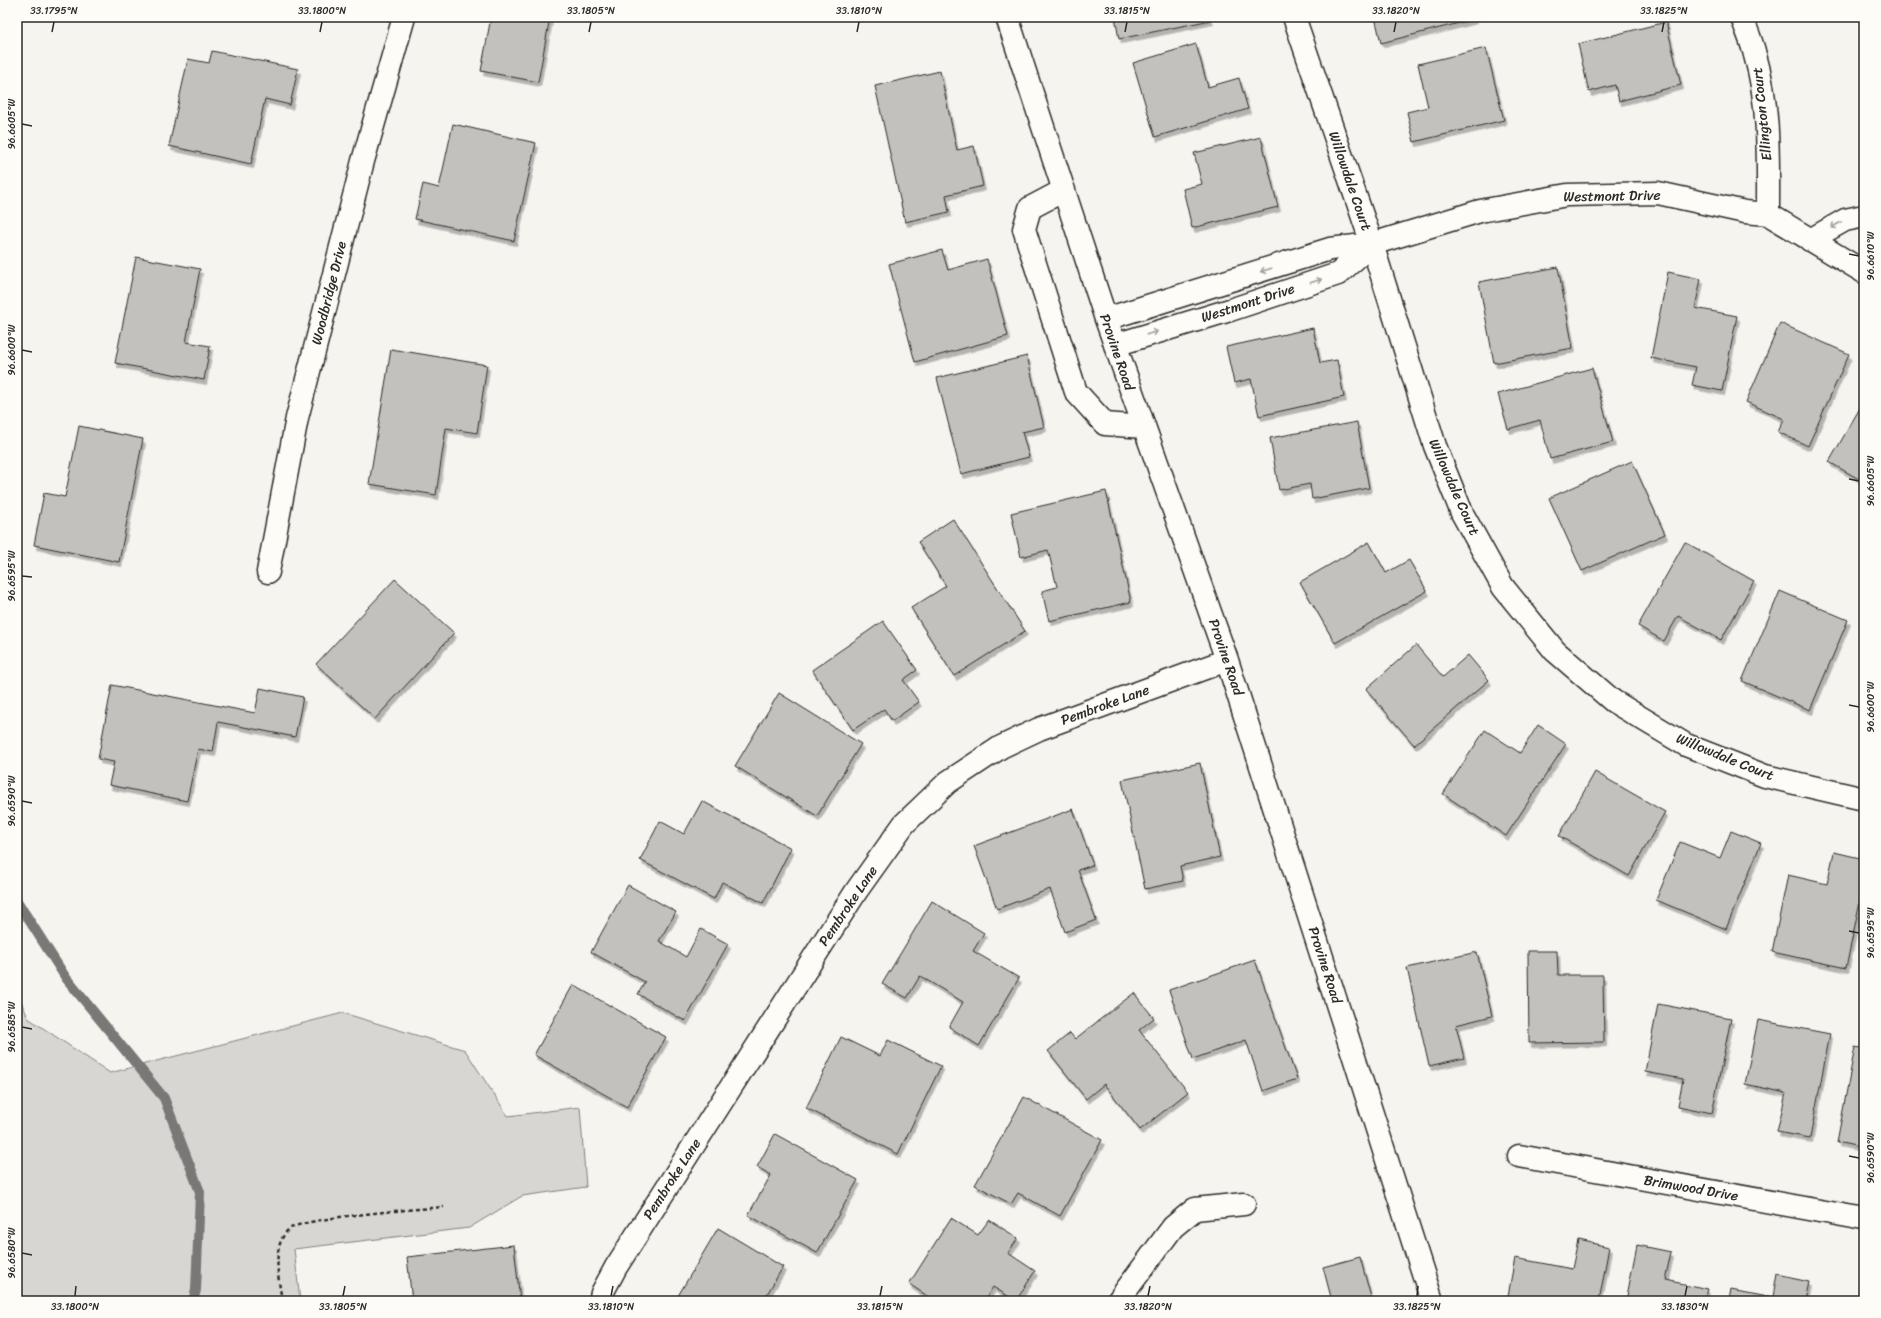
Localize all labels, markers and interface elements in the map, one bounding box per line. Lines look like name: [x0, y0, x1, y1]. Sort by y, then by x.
text: 33.1795°N: [30, 2, 78, 20]
text: 33.1800°N: [298, 2, 346, 20]
text: 33.1805°N: [567, 2, 615, 20]
text: 33.1810°N: [836, 2, 882, 20]
text: 33.1815°N: [1104, 2, 1150, 20]
text: 33.1820°N: [1372, 2, 1420, 20]
text: 33.1825°N: [1640, 2, 1688, 20]
street label: Ellington Court: [1745, 66, 1779, 162]
text: 96.6605°W: [3, 98, 21, 149]
street label: Willowdale Court: [1321, 128, 1379, 234]
street label: Westmont Drive: [1563, 183, 1661, 209]
one-way arrow: [1830, 222, 1842, 230]
text: 96.6610°W: [1862, 231, 1880, 280]
street label: Woodbridge Drive: [304, 238, 354, 347]
one-way arrow: [1260, 267, 1273, 274]
street label: Westmont Drive: [1198, 276, 1298, 330]
one-way arrow: [1309, 277, 1322, 284]
street label: Provine Road: [1092, 310, 1142, 395]
text: 96.6600°W: [3, 324, 21, 375]
one-way arrow: [1145, 329, 1158, 336]
street label: Willowdale Court: [1421, 434, 1487, 540]
text: 96.6605°W: [1862, 455, 1880, 506]
text: 96.6595°W: [3, 550, 21, 601]
street label: Provine Road: [1201, 615, 1251, 700]
street label: Pembroke Lane: [1057, 677, 1153, 733]
text: 96.6600°W: [1862, 681, 1880, 732]
street label: Willowdale Court: [1672, 726, 1778, 788]
text: 96.6590°W: [3, 775, 21, 827]
street label: Pembroke Lane: [812, 861, 884, 951]
text: 96.6595°W: [1862, 907, 1880, 958]
street label: Provine Road: [1301, 923, 1350, 1008]
text: 96.6585°W: [3, 1001, 21, 1052]
text: 96.6590°W: [1862, 1132, 1880, 1184]
street label: Pembroke Lane: [636, 1133, 708, 1225]
street label: Brimwood Drive: [1642, 1167, 1740, 1209]
text: 96.6580°W: [3, 1227, 21, 1278]
text: 33.1800°N: [51, 1298, 99, 1316]
text: 33.1805°N: [319, 1298, 367, 1316]
text: 33.1810°N: [588, 1298, 634, 1316]
text: 33.1815°N: [857, 1298, 903, 1316]
text: 33.1820°N: [1124, 1298, 1172, 1316]
text: 33.1825°N: [1393, 1298, 1441, 1316]
text: 33.1830°N: [1661, 1298, 1709, 1316]

